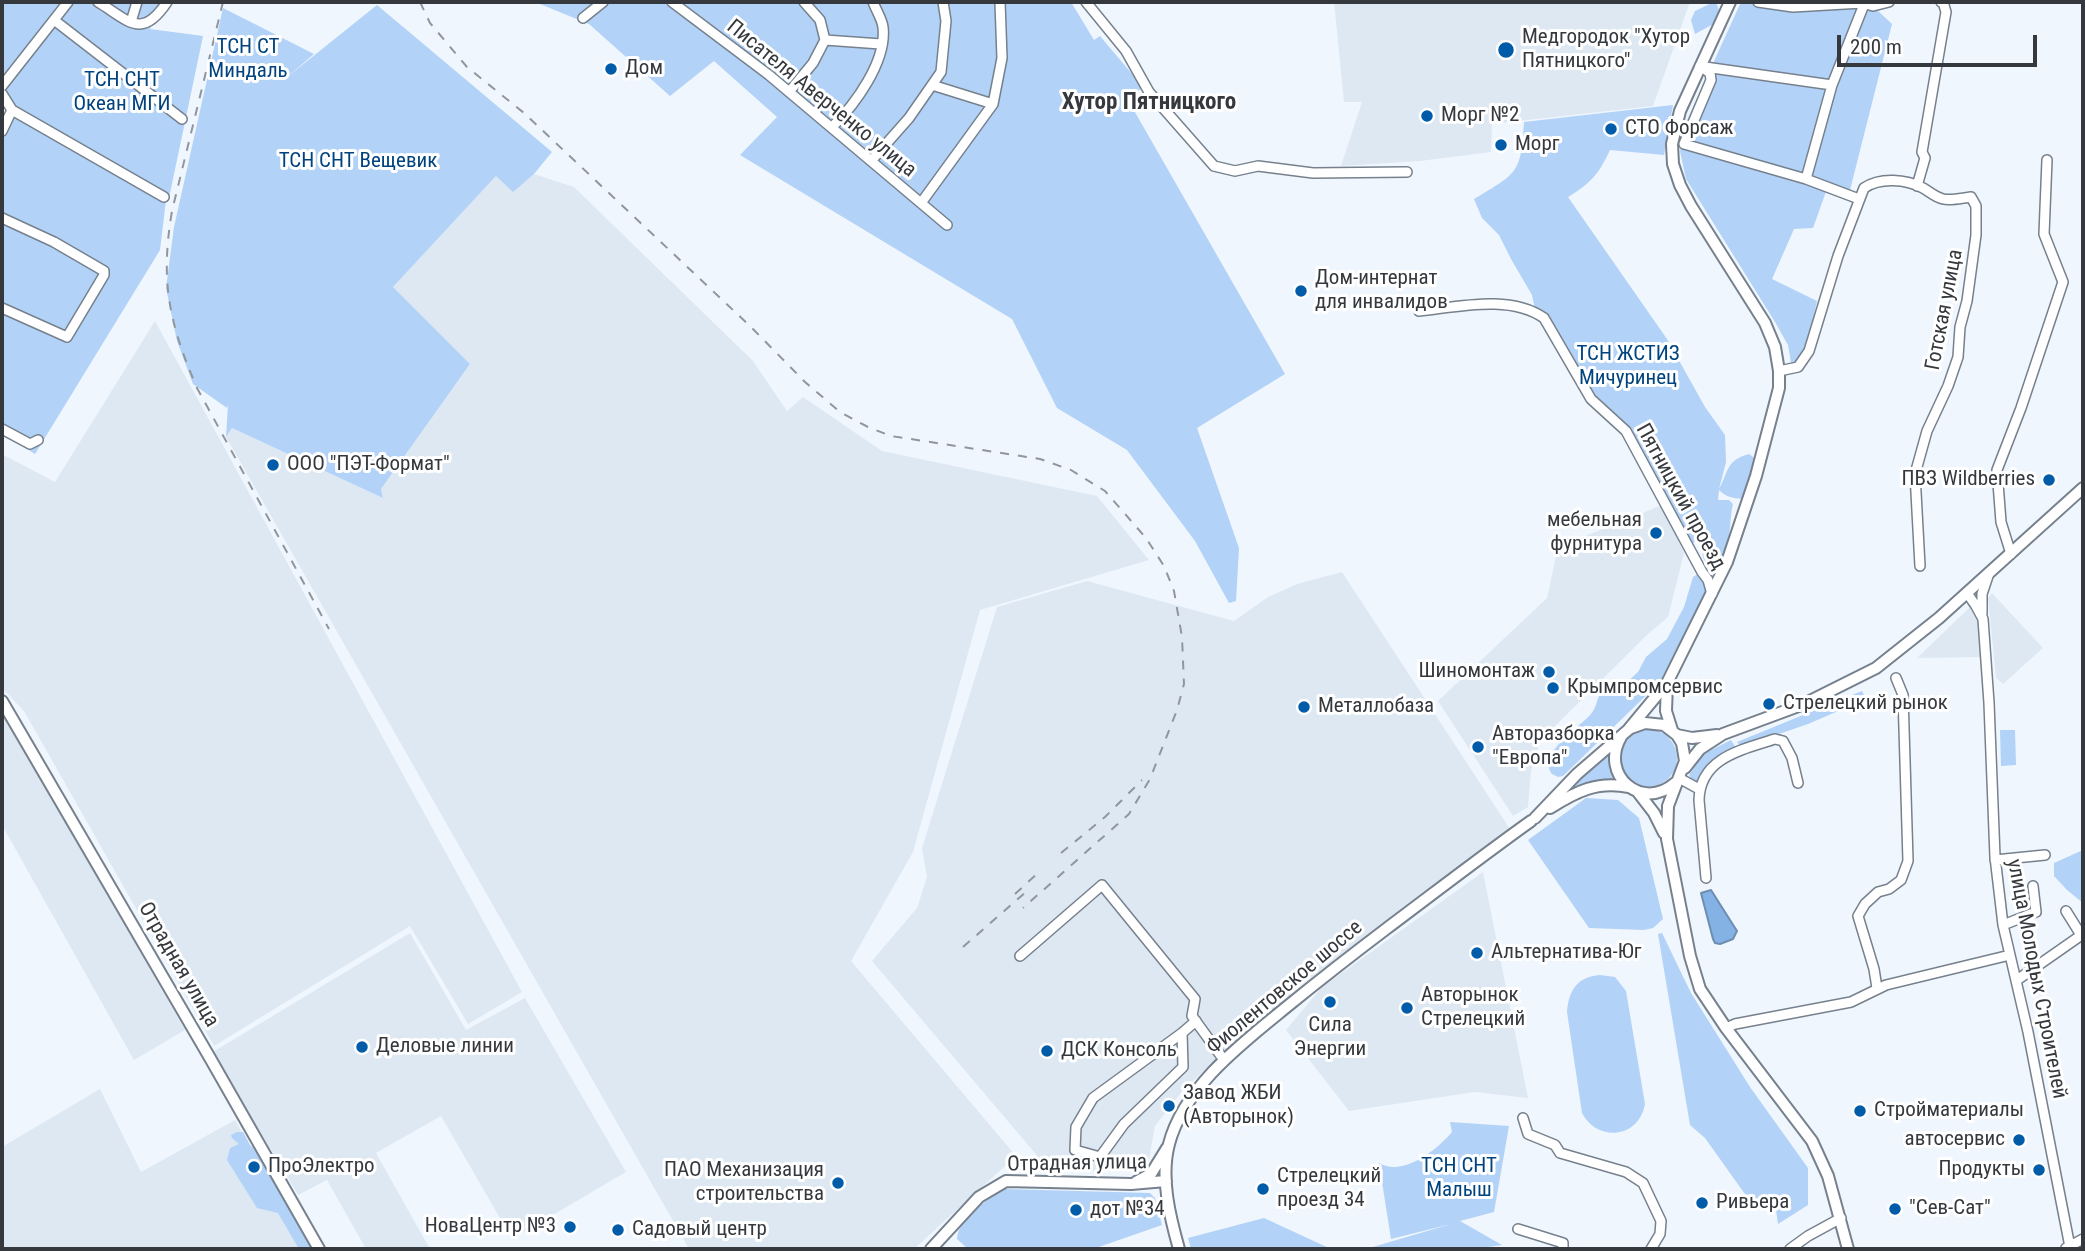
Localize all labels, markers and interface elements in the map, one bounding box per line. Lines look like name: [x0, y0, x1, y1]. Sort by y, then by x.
street label: Писателя Аверченко улица: [721, 15, 921, 183]
scale bar: [1840, 21, 2039, 65]
place label: Медгородок "Хутор Пятницкого": [1522, 25, 1690, 75]
park label: ТСН СТ Миндаль: [208, 35, 288, 85]
text: 200 m: [1850, 35, 1902, 59]
marker: Медгородок "Хутор Пятницкого": [1496, 40, 1516, 60]
place label: Дом: [625, 56, 663, 82]
marker: Дом: [603, 61, 619, 77]
park label: ТСН СНТ Океан МГИ: [73, 68, 171, 118]
district label: Хутор Пятницкого: [1062, 89, 1236, 117]
place label: Морг №2: [1441, 103, 1519, 129]
marker: Морг №2: [1419, 108, 1435, 124]
place label: СТО Форсаж: [1625, 116, 1733, 142]
marker: СТО Форсаж: [1603, 121, 1619, 137]
place label: Морг: [1515, 132, 1560, 158]
marker: Морг: [1493, 137, 1509, 153]
park label: ТСН СНТ Вещевик: [279, 149, 437, 175]
street label: Готская улица: [1921, 248, 1969, 372]
place label: Дом-интернат для инвалидов: [1315, 266, 1448, 316]
marker: Дом-интернат для инвалидов: [1293, 283, 1309, 299]
park label: ТСН ЖСТИЗ Мичуринец: [1576, 342, 1680, 392]
street label: Пятницкий проезд: [1630, 420, 1730, 574]
place label: ООО "ПЭТ-Формат": [287, 452, 450, 478]
marker: ООО "ПЭТ-Формат": [265, 457, 281, 473]
place label: ПВЗ Wildberries: [1902, 467, 2035, 493]
marker: ПВЗ Wildberries: [2041, 472, 2057, 488]
place label: мебельная фурнитура: [1547, 508, 1642, 558]
marker: мебельная фурнитура: [1648, 525, 1664, 541]
place label: Шиномонтаж: [1418, 659, 1535, 685]
marker: Шиномонтаж: [1541, 664, 1557, 680]
place label: Крымпромсервис: [1567, 675, 1723, 701]
marker: Крымпромсервис: [1545, 680, 1561, 696]
place label: Стрелецкий рынок: [1783, 691, 1948, 717]
place label: Металлобаза: [1318, 694, 1434, 720]
marker: Стрелецкий рынок: [1761, 696, 1777, 712]
marker: Металлобаза: [1296, 699, 1312, 715]
place label: Авторазборка "Европа": [1492, 722, 1615, 772]
marker: Авторазборка "Европа": [1470, 739, 1486, 755]
street label: улица Молодых Строителей: [2000, 857, 2072, 1101]
street label: Отрадная улица: [132, 898, 224, 1032]
street label: Фиолентовское шоссе: [1202, 916, 1368, 1060]
place label: Альтернатива-Юг: [1491, 940, 1642, 966]
marker: Альтернатива-Юг: [1469, 945, 1485, 961]
place label: Авторынок Стрелецкий: [1421, 983, 1525, 1033]
marker: Сила Энергии: [1322, 994, 1338, 1010]
marker: Авторынок Стрелецкий: [1399, 1000, 1415, 1016]
place label: Сила Энергии: [1294, 1013, 1366, 1063]
place label: Деловые линии: [376, 1034, 514, 1060]
place label: ДСК Консоль: [1061, 1038, 1177, 1064]
marker: Деловые линии: [354, 1039, 370, 1055]
marker: ДСК Консоль: [1039, 1043, 1055, 1059]
place label: Завод ЖБИ (Авторынок): [1183, 1081, 1294, 1131]
marker: Завод ЖБИ (Авторынок): [1161, 1098, 1177, 1114]
place label: Стройматериалы: [1874, 1098, 2024, 1124]
marker: Стройматериалы: [1852, 1103, 1868, 1119]
place label: автосервис: [1905, 1127, 2005, 1153]
marker: автосервис: [2011, 1132, 2027, 1148]
street label: Отрадная улица: [1007, 1150, 1147, 1178]
place label: ПроЭлектро: [268, 1154, 375, 1180]
park label: ТСН СНТ Малыш: [1421, 1154, 1497, 1204]
place label: Продукты: [1938, 1157, 2025, 1183]
place label: ПАО Механизация строительства: [664, 1158, 824, 1208]
marker: ПроЭлектро: [246, 1159, 262, 1175]
marker: Продукты: [2031, 1162, 2047, 1178]
place label: Стрелецкий проезд 34: [1277, 1164, 1381, 1214]
marker: ПАО Механизация строительства: [830, 1175, 846, 1191]
marker: Стрелецкий проезд 34: [1255, 1181, 1271, 1197]
place label: Ривьера: [1716, 1190, 1789, 1216]
marker: Ривьера: [1694, 1195, 1710, 1211]
place label: "Сев-Сат": [1909, 1196, 1991, 1222]
place label: дот №34: [1090, 1197, 1165, 1223]
marker: "Сев-Сат": [1887, 1201, 1903, 1217]
marker: дот №34: [1068, 1202, 1084, 1218]
place label: НоваЦентр №3: [425, 1214, 556, 1240]
place label: Садовый центр: [632, 1217, 767, 1243]
marker: НоваЦентр №3: [562, 1219, 578, 1235]
marker: Садовый центр: [610, 1222, 626, 1238]

